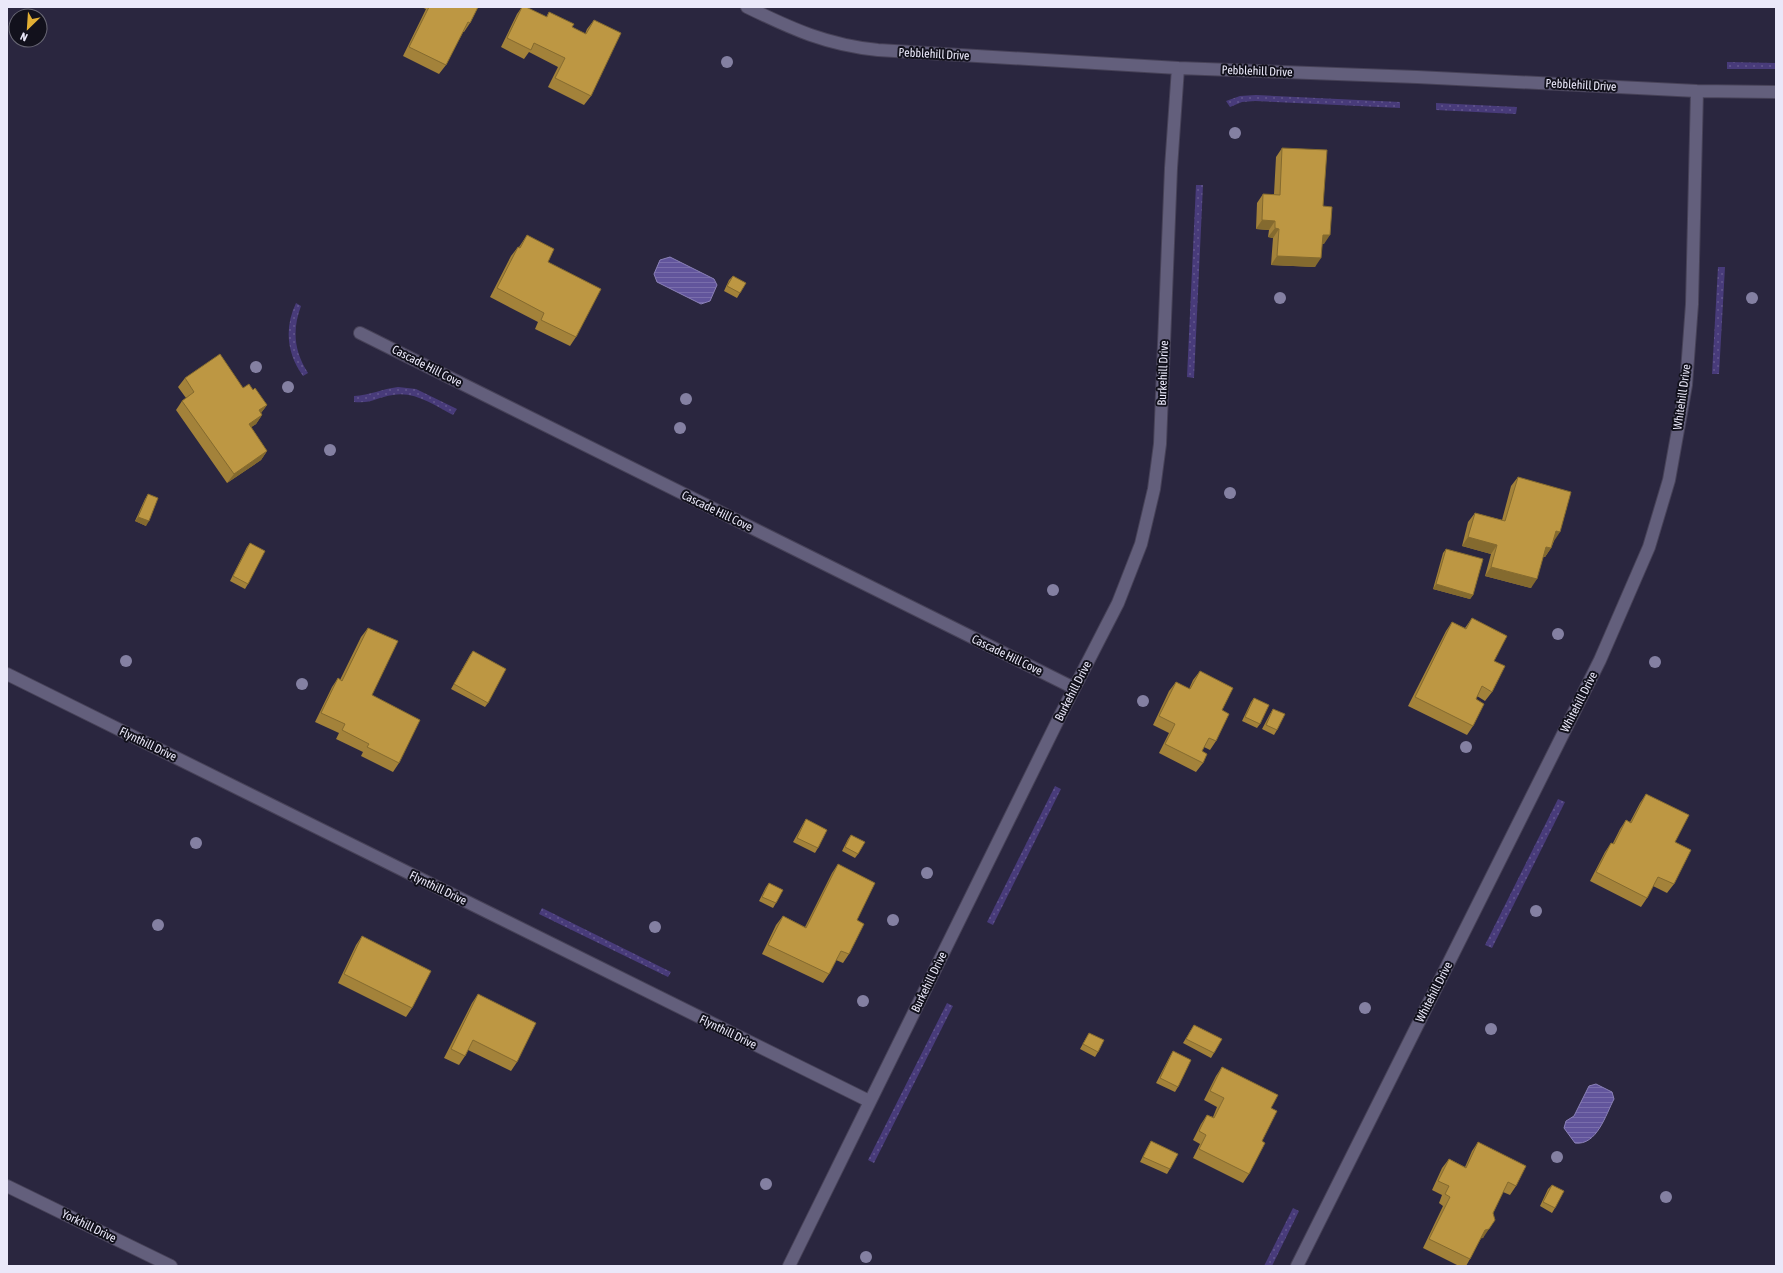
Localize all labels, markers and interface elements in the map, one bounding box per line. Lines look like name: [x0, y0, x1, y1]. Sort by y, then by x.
north arrow: [8, 8, 48, 48]
text: N: [18, 30, 29, 44]
street label: Pebblehill Drive: [898, 45, 970, 63]
street label: Pebblehill Drive: [1221, 63, 1293, 79]
street label: Pebblehill Drive: [1545, 76, 1617, 94]
street label: Burkehill Drive: [1155, 340, 1171, 406]
street label: Cascade Hill Cove: [390, 342, 464, 390]
street label: Whitehill Drive: [1670, 363, 1694, 431]
street label: Cascade Hill Cove: [679, 488, 755, 534]
street label: Cascade Hill Cove: [969, 632, 1045, 678]
street label: Burkehill Drive: [1052, 659, 1094, 723]
street label: Whitehill Drive: [1558, 669, 1600, 735]
street label: Flynthill Drive: [117, 724, 179, 764]
street label: Flynthill Drive: [407, 868, 469, 908]
street label: Burkehill Drive: [908, 950, 950, 1014]
street label: Whitehill Drive: [1413, 959, 1455, 1025]
street label: Flynthill Drive: [697, 1012, 759, 1052]
street label: Yorkhill Drive: [59, 1207, 119, 1245]

